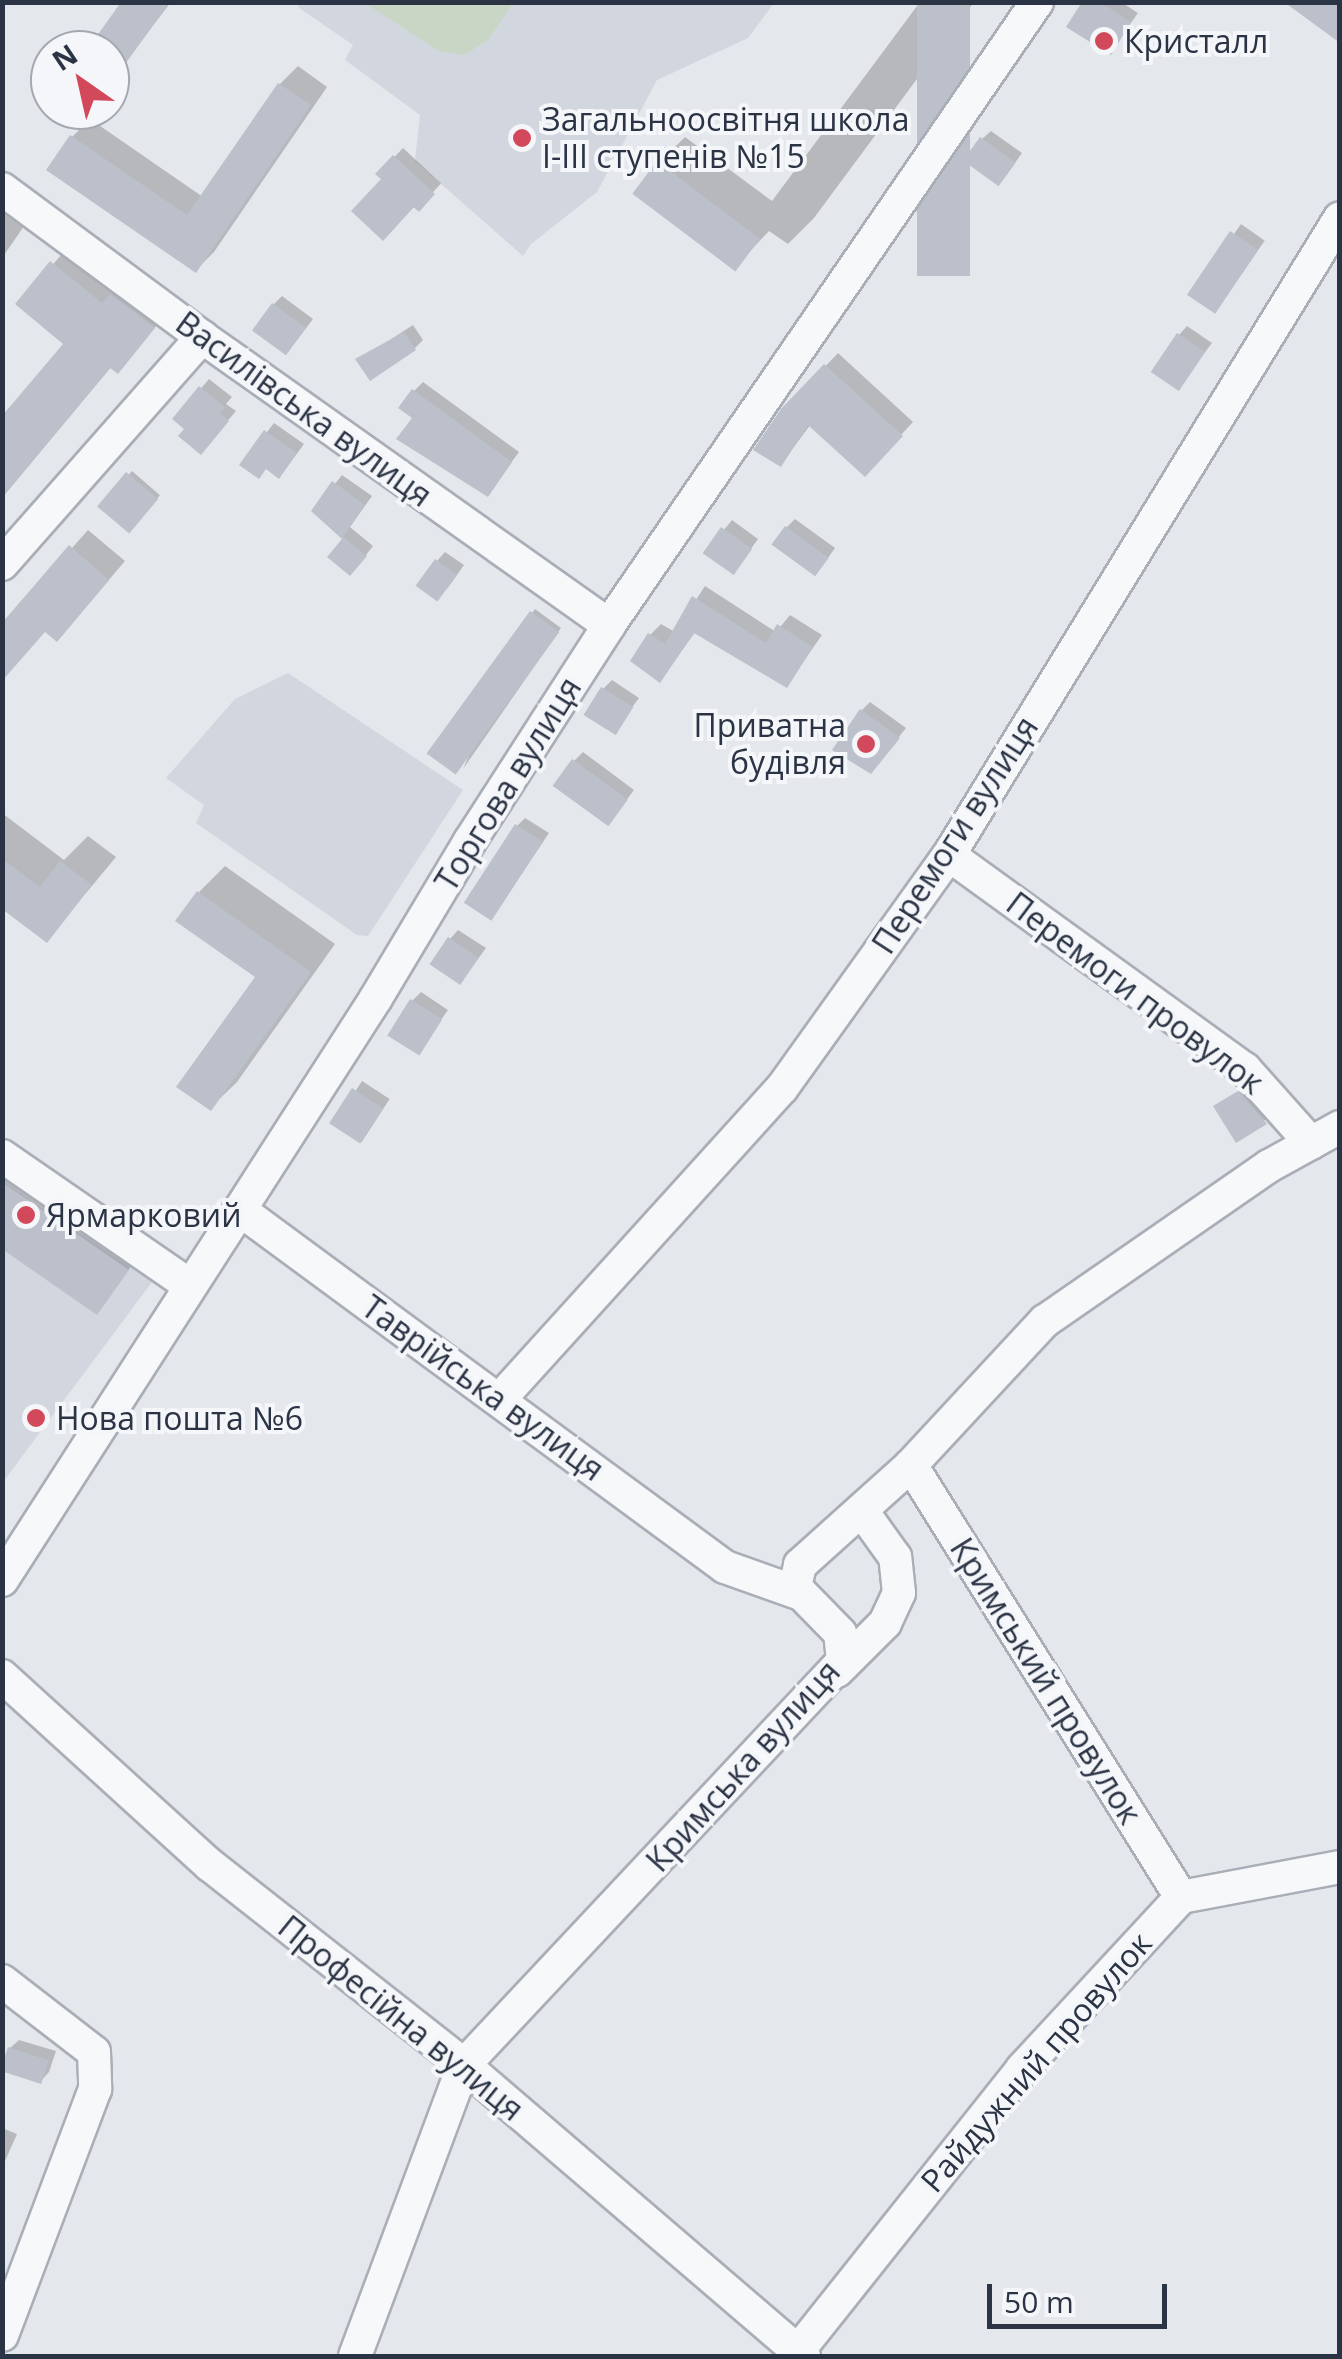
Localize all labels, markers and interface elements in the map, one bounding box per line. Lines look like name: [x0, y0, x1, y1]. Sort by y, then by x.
place label: Кристалл: [1124, 22, 1268, 60]
north arrow: [30, 30, 130, 130]
marker: Кристалл: [1093, 30, 1115, 52]
text: N: [44, 35, 84, 79]
place label: Загальноосвітня школа І-ІІІ ступенів №15: [542, 101, 909, 176]
marker: Загальноосвітня школа І-ІІІ ступенів №15: [511, 127, 533, 149]
street label: Василівська вулиця: [169, 303, 439, 515]
street label: Торгова вулиця: [427, 670, 589, 898]
place label: Приватна будівля: [694, 707, 846, 782]
street label: Перемоги вулиця: [864, 709, 1046, 961]
marker: Приватна будівля: [855, 733, 877, 755]
street label: Перемоги провулок: [999, 884, 1271, 1102]
place label: Ярмарковий: [46, 1196, 241, 1234]
marker: Ярмарковий: [15, 1204, 37, 1226]
street label: Таврійська вулиця: [355, 1287, 611, 1489]
place label: Нова пошта №6: [56, 1399, 303, 1437]
marker: Нова пошта №6: [25, 1407, 47, 1429]
street label: Кримський провулок: [942, 1531, 1150, 1831]
street label: Кримська вулиця: [638, 1653, 848, 1879]
street label: Професійна вулиця: [271, 1907, 531, 2129]
street label: Райдужний провулок: [913, 1924, 1159, 2200]
scale bar: [992, 2264, 1172, 2326]
text: 50 m: [1004, 2281, 1074, 2322]

